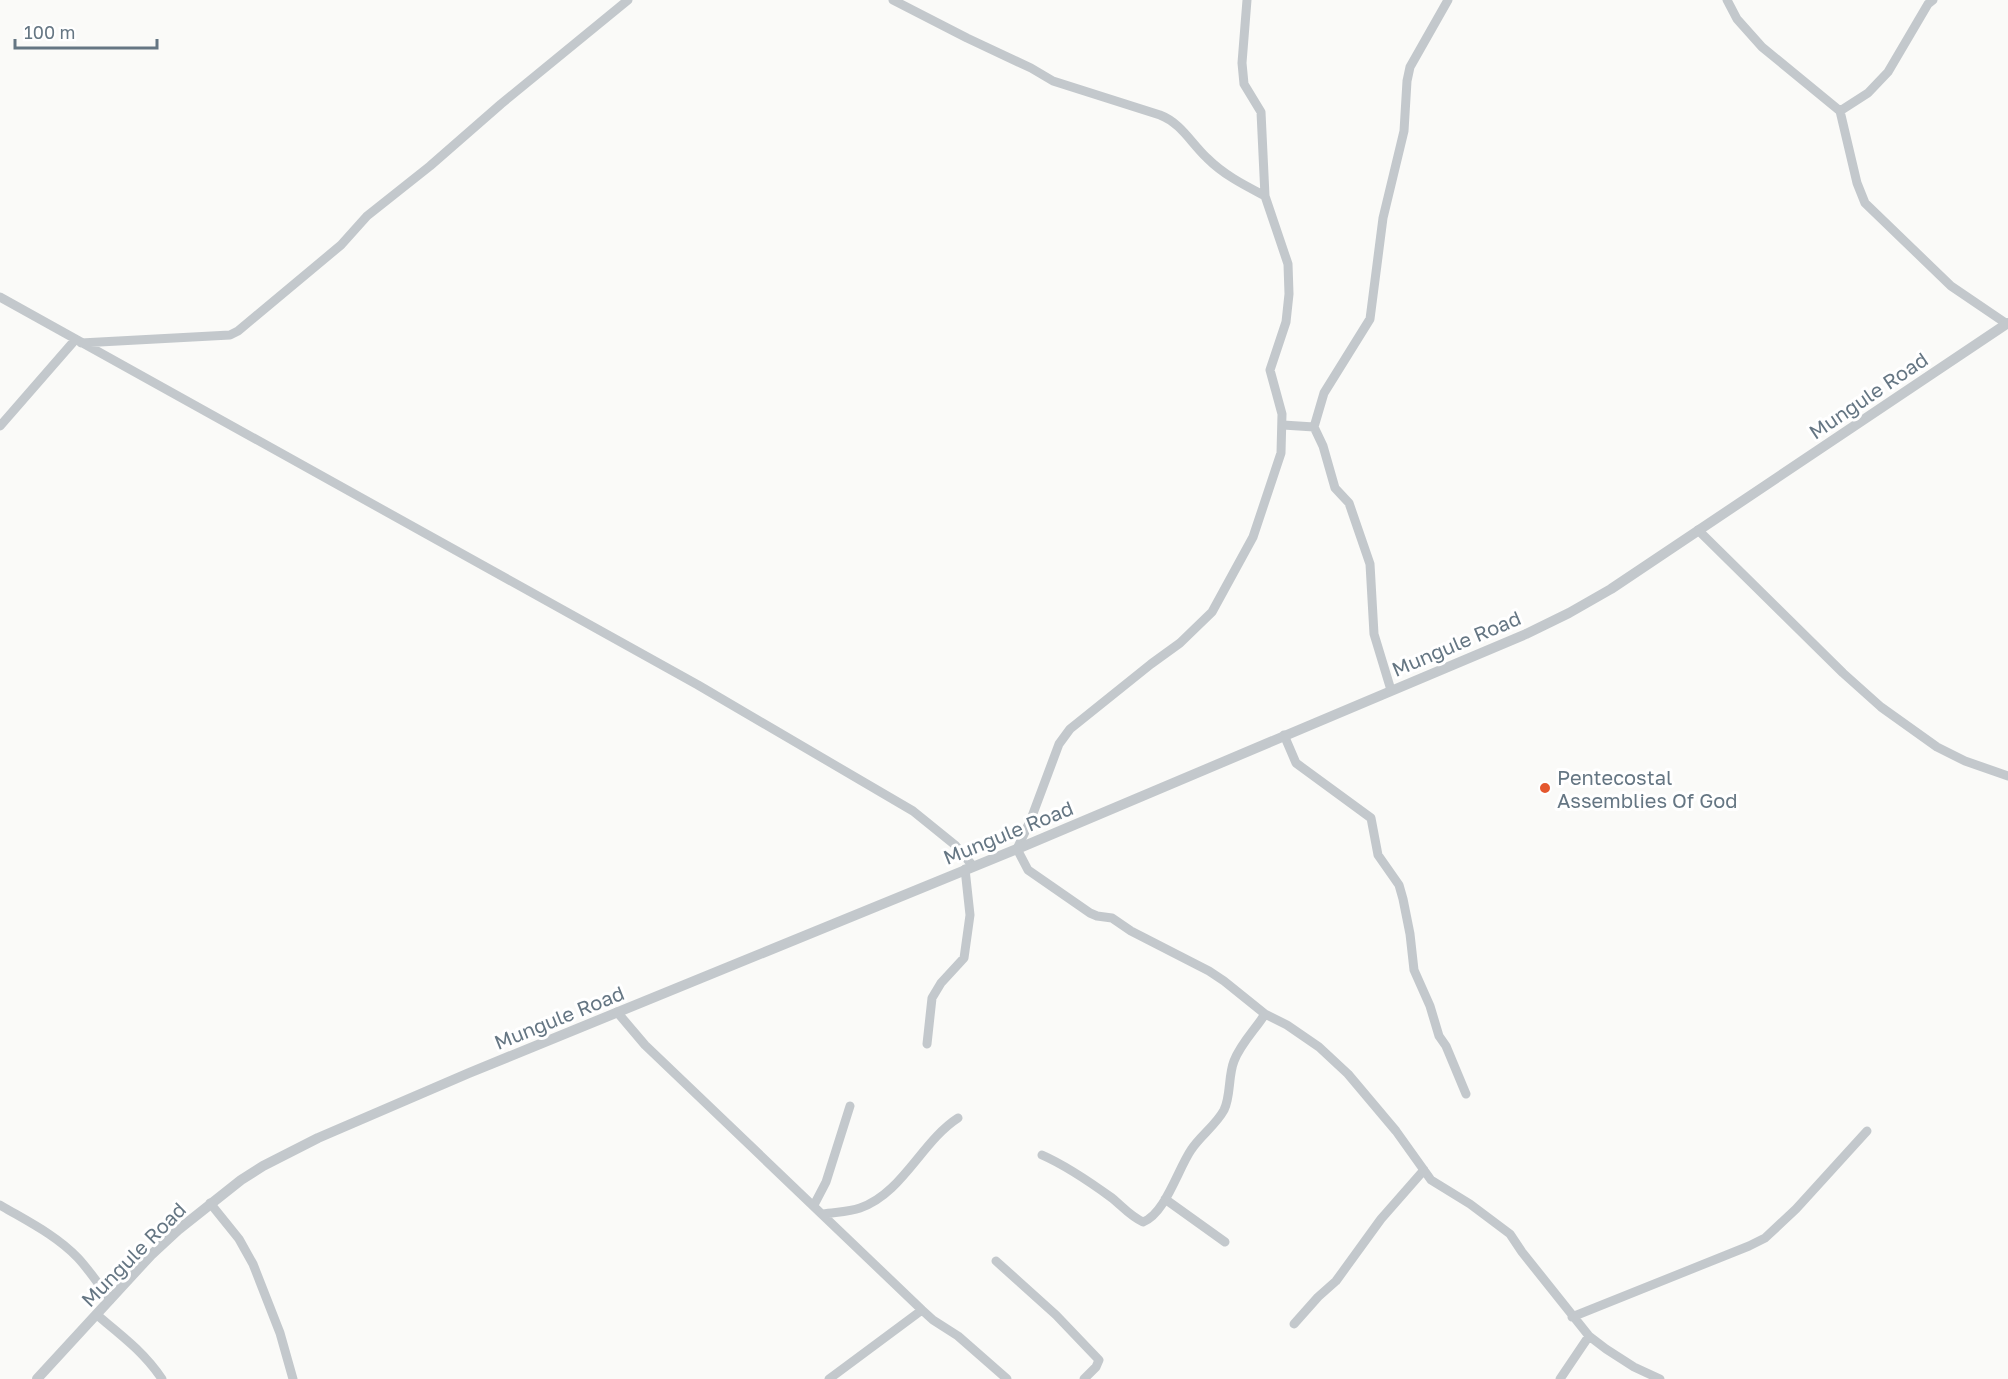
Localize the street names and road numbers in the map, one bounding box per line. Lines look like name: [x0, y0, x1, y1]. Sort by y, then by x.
street label: Mungule Road: [1804, 347, 1932, 443]
street label: Mungule Road: [1388, 605, 1524, 681]
street label: Mungule Road: [940, 795, 1076, 869]
street label: Mungule Road: [491, 980, 627, 1054]
street label: Mungule Road: [76, 1197, 190, 1311]

